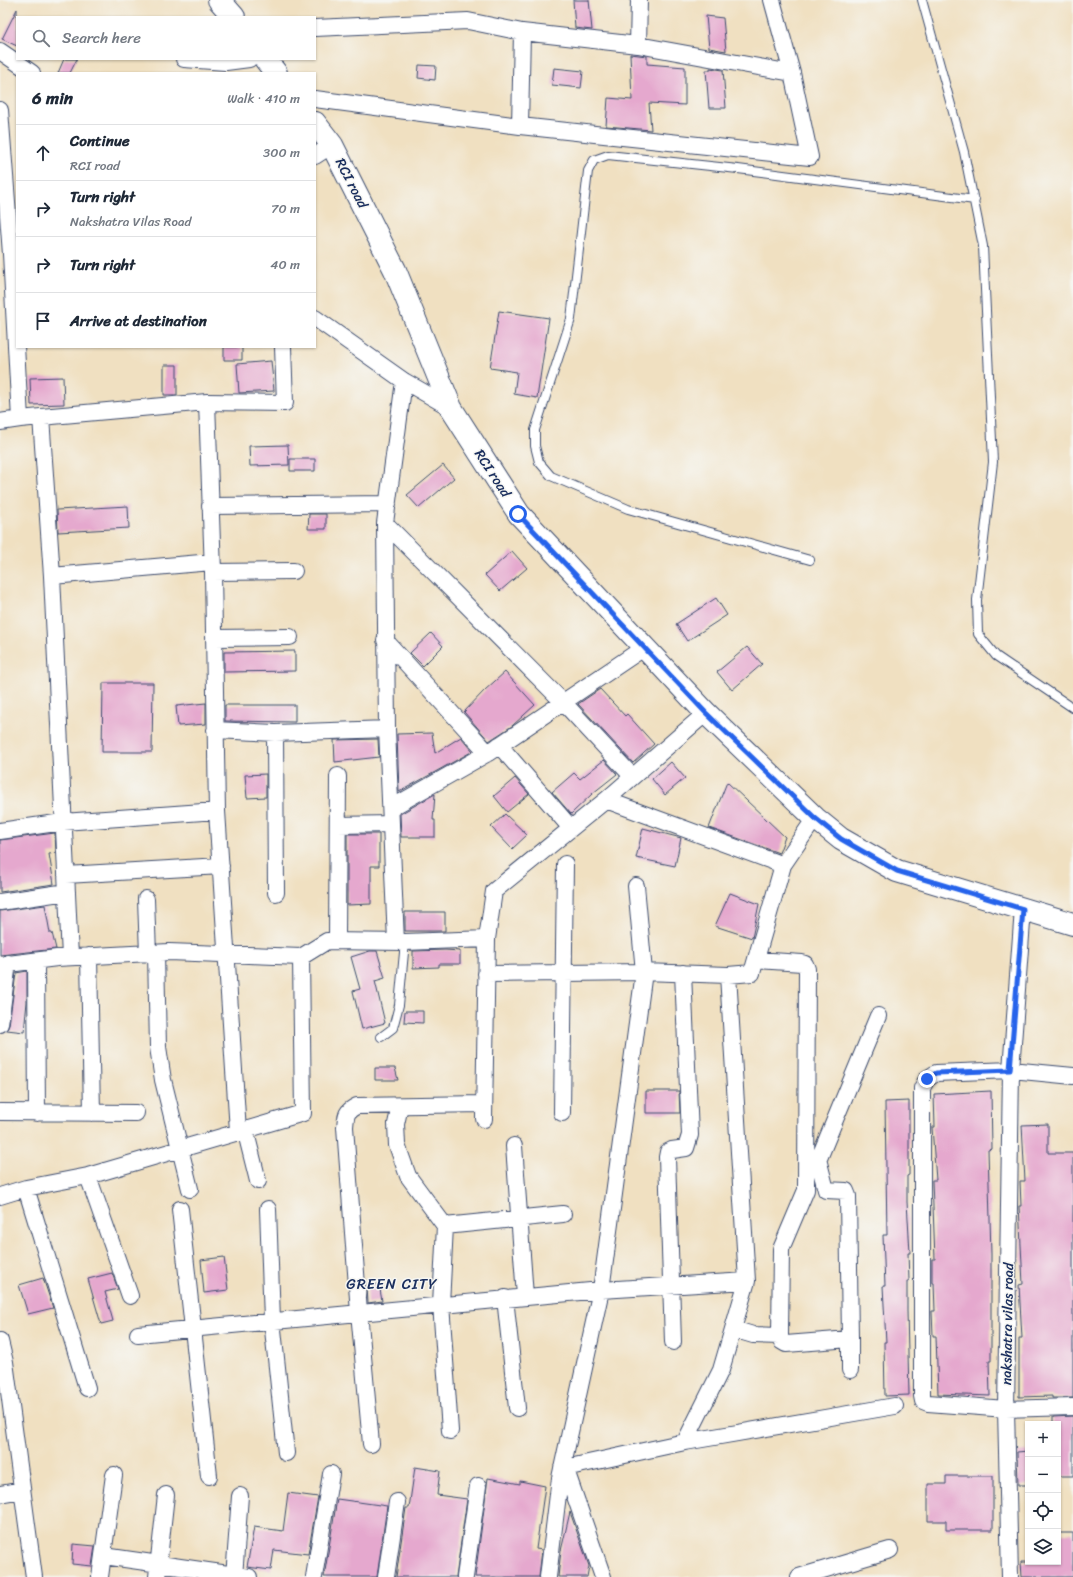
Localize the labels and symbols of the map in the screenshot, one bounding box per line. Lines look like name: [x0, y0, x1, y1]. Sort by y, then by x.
street label: RCI road: [328, 154, 376, 214]
street label: RCI road: [467, 444, 519, 504]
route start: [509, 505, 527, 523]
route end: [918, 1070, 936, 1088]
street label: nakshatra vilas road: [994, 1261, 1021, 1385]
district label: GREEN CITY: [346, 1271, 438, 1297]

